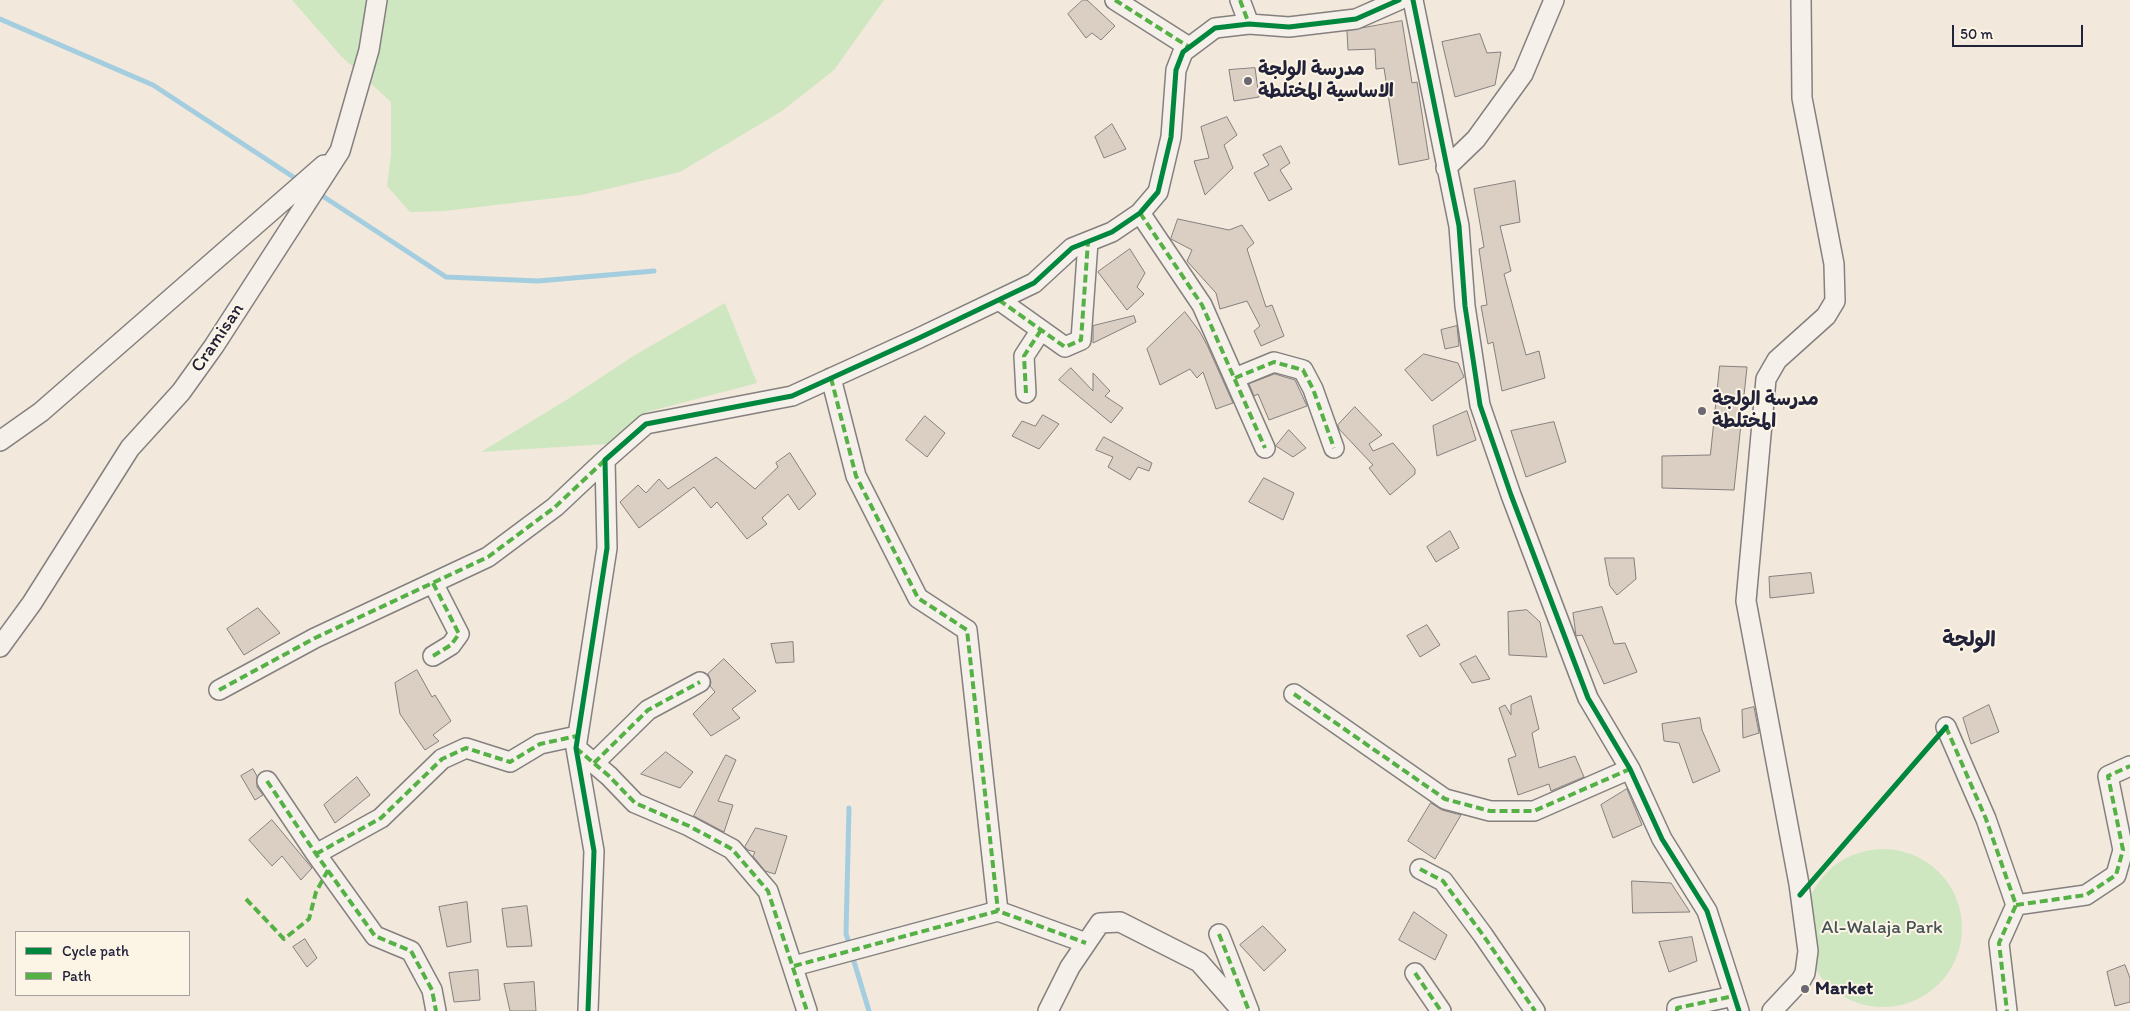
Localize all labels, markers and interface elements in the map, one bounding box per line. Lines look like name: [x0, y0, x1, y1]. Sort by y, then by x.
scale bar: [1955, 15, 2086, 47]
text: 50 m: [1960, 25, 1993, 43]
place label: مدرسة الولجة الاساسية المختلطة: [1258, 59, 1394, 103]
marker: مدرسة الولجة الاساسية المختلطة: [1242, 75, 1254, 87]
street label: Cramisan: [187, 299, 249, 377]
place label: مدرسة الولجة المختلطة: [1712, 389, 1819, 433]
marker: مدرسة الولجة المختلطة: [1696, 405, 1708, 417]
district label: الولجة: [1942, 628, 1996, 654]
park label: Al-Walaja Park: [1821, 917, 1943, 939]
legend: [15, 931, 190, 996]
text: Cycle path: [62, 942, 129, 960]
text: Path: [62, 967, 91, 985]
place label: Market: [1815, 978, 1873, 1000]
marker: Market: [1799, 983, 1811, 995]

